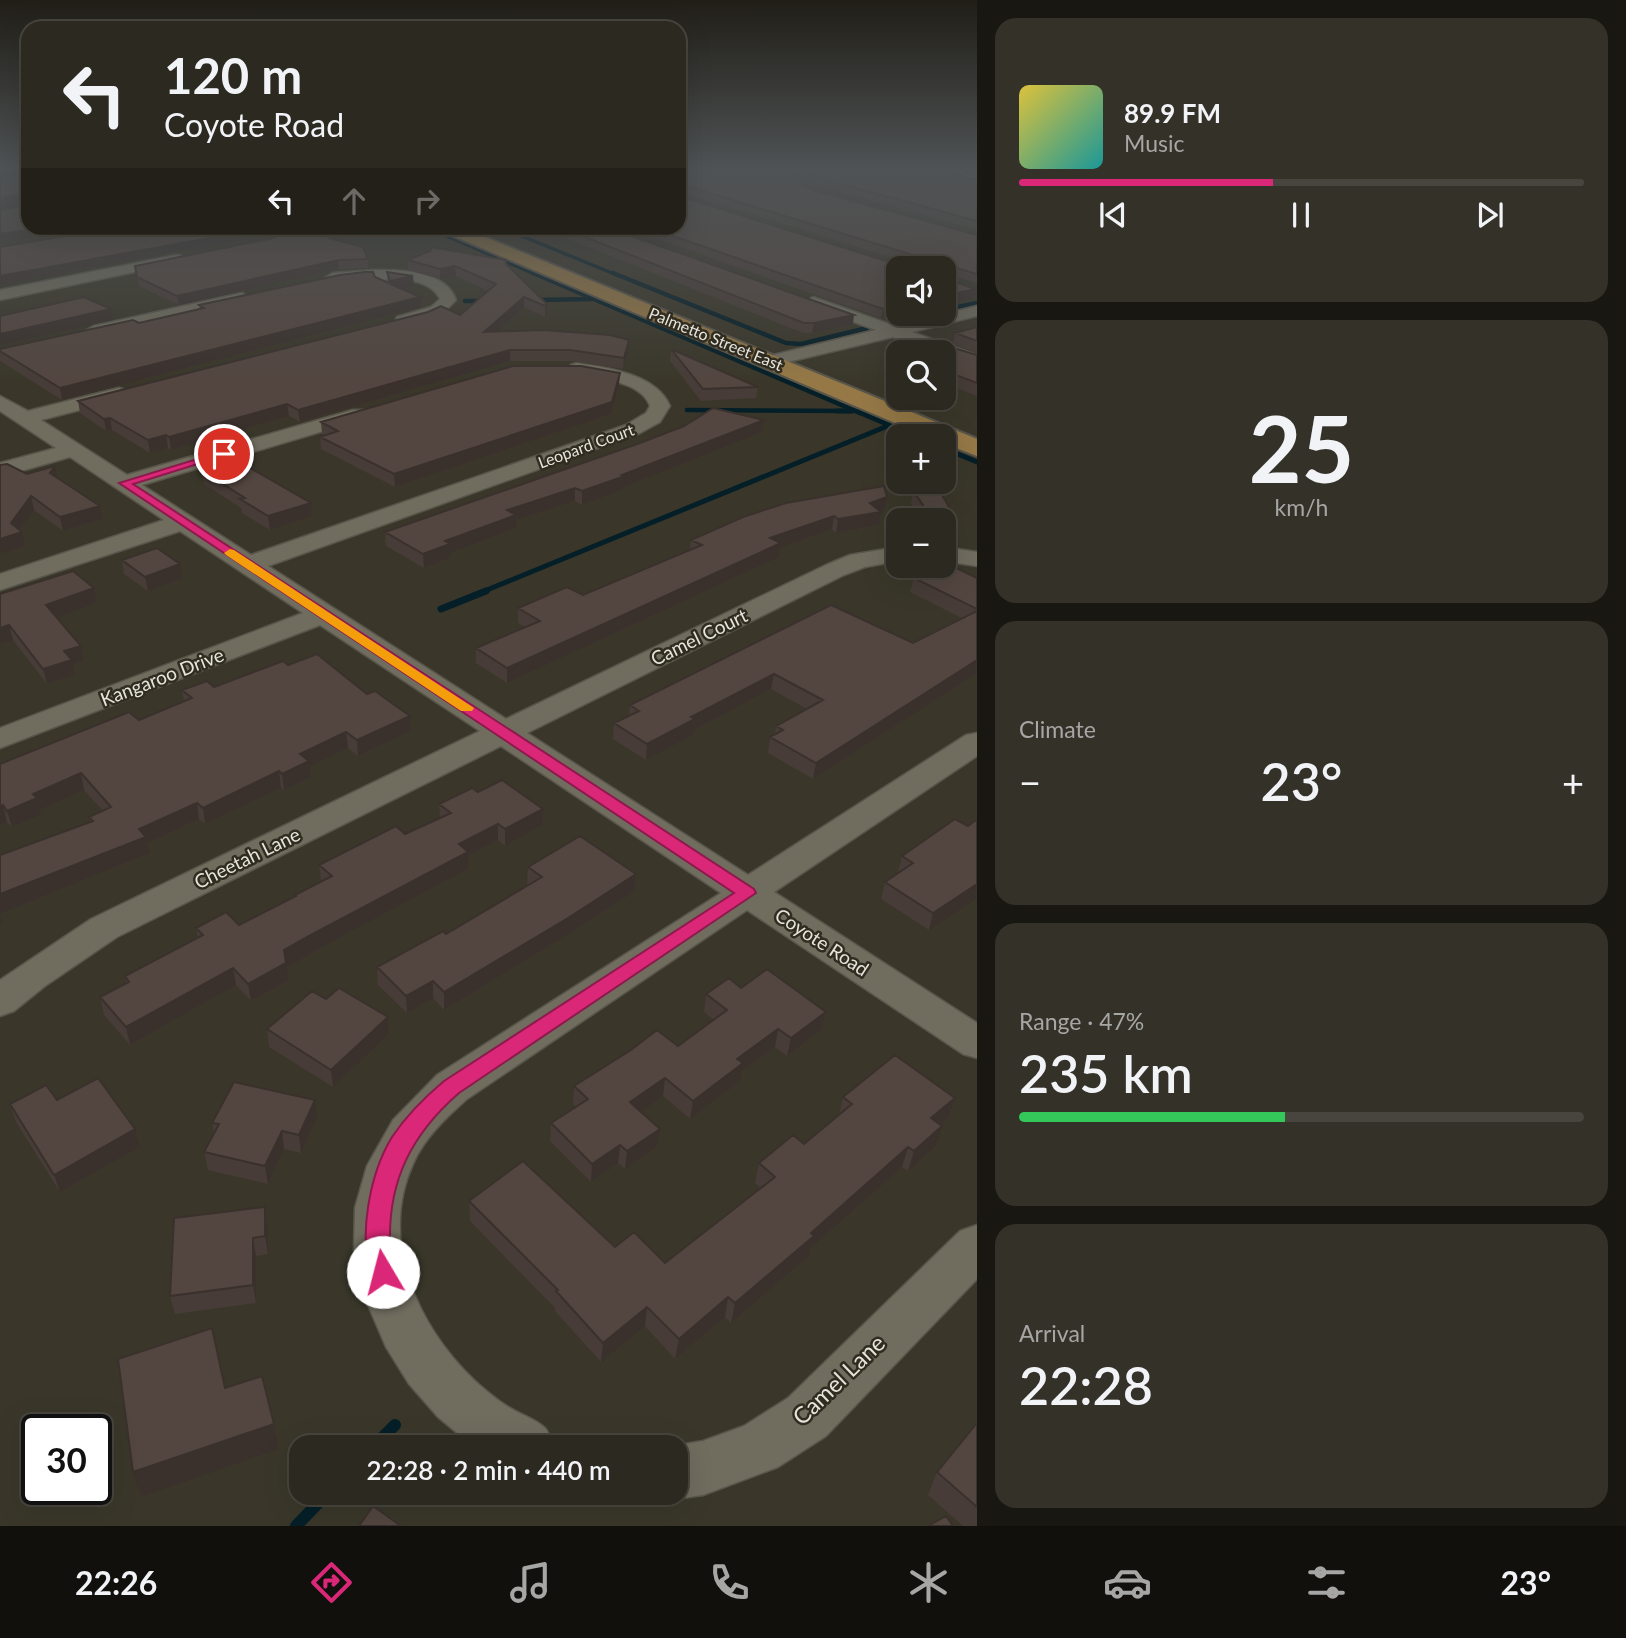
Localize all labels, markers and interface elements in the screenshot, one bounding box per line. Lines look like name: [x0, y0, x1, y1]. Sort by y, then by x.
text: 120 m: [164, 46, 302, 104]
icon: left: [49, 49, 140, 140]
text: 89.9 FM: [1124, 97, 1221, 129]
text: Coyote Road: [164, 105, 344, 144]
text: Music: [1124, 129, 1184, 157]
icon: left: [262, 182, 300, 220]
icon: ahead: [335, 182, 373, 220]
icon: right: [408, 182, 446, 220]
icon: previous: [1094, 196, 1132, 234]
icon: pause: [1282, 196, 1320, 234]
icon: next: [1471, 196, 1509, 234]
map controls: [886, 256, 956, 578]
button: sound: [886, 256, 956, 326]
street label: Palmetto Street East: [646, 303, 786, 374]
button: search: [886, 340, 956, 410]
text: 25: [1249, 393, 1354, 502]
street label: Leopard Court: [535, 419, 637, 472]
pin: [194, 424, 254, 484]
button: +: [886, 424, 956, 494]
icon: arrive: [205, 435, 243, 473]
text: km/h: [1275, 493, 1328, 521]
button: −: [886, 508, 956, 578]
street label: Camel Court: [647, 603, 751, 670]
street label: Kangaroo Drive: [97, 642, 227, 711]
text: Climate: [1019, 715, 1096, 743]
text: 23°: [1261, 750, 1342, 812]
text: −: [1019, 759, 1041, 805]
text: +: [1562, 759, 1584, 805]
street label: Cheetah Lane: [190, 822, 303, 893]
street label: Coyote Road: [771, 903, 873, 980]
text: Range · 47%: [1019, 1007, 1144, 1035]
text: 235 km: [1019, 1042, 1193, 1104]
position arrow: [346, 1235, 420, 1309]
text: Arrival: [1019, 1319, 1085, 1347]
street label: Camel Lane: [786, 1328, 890, 1430]
text: 22:28: [1019, 1354, 1153, 1416]
speed limit sign: 30: [21, 1414, 112, 1505]
text: 22:28 · 2 min · 440 m: [366, 1454, 611, 1486]
icon: directions: [307, 1558, 356, 1607]
icon: music: [506, 1558, 555, 1607]
icon: phone: [705, 1558, 754, 1607]
icon: climate: [904, 1558, 953, 1607]
icon: car: [1103, 1558, 1152, 1607]
icon: filters: [1302, 1558, 1351, 1607]
text: 22:26: [75, 1563, 157, 1602]
text: 23°: [1501, 1563, 1551, 1602]

